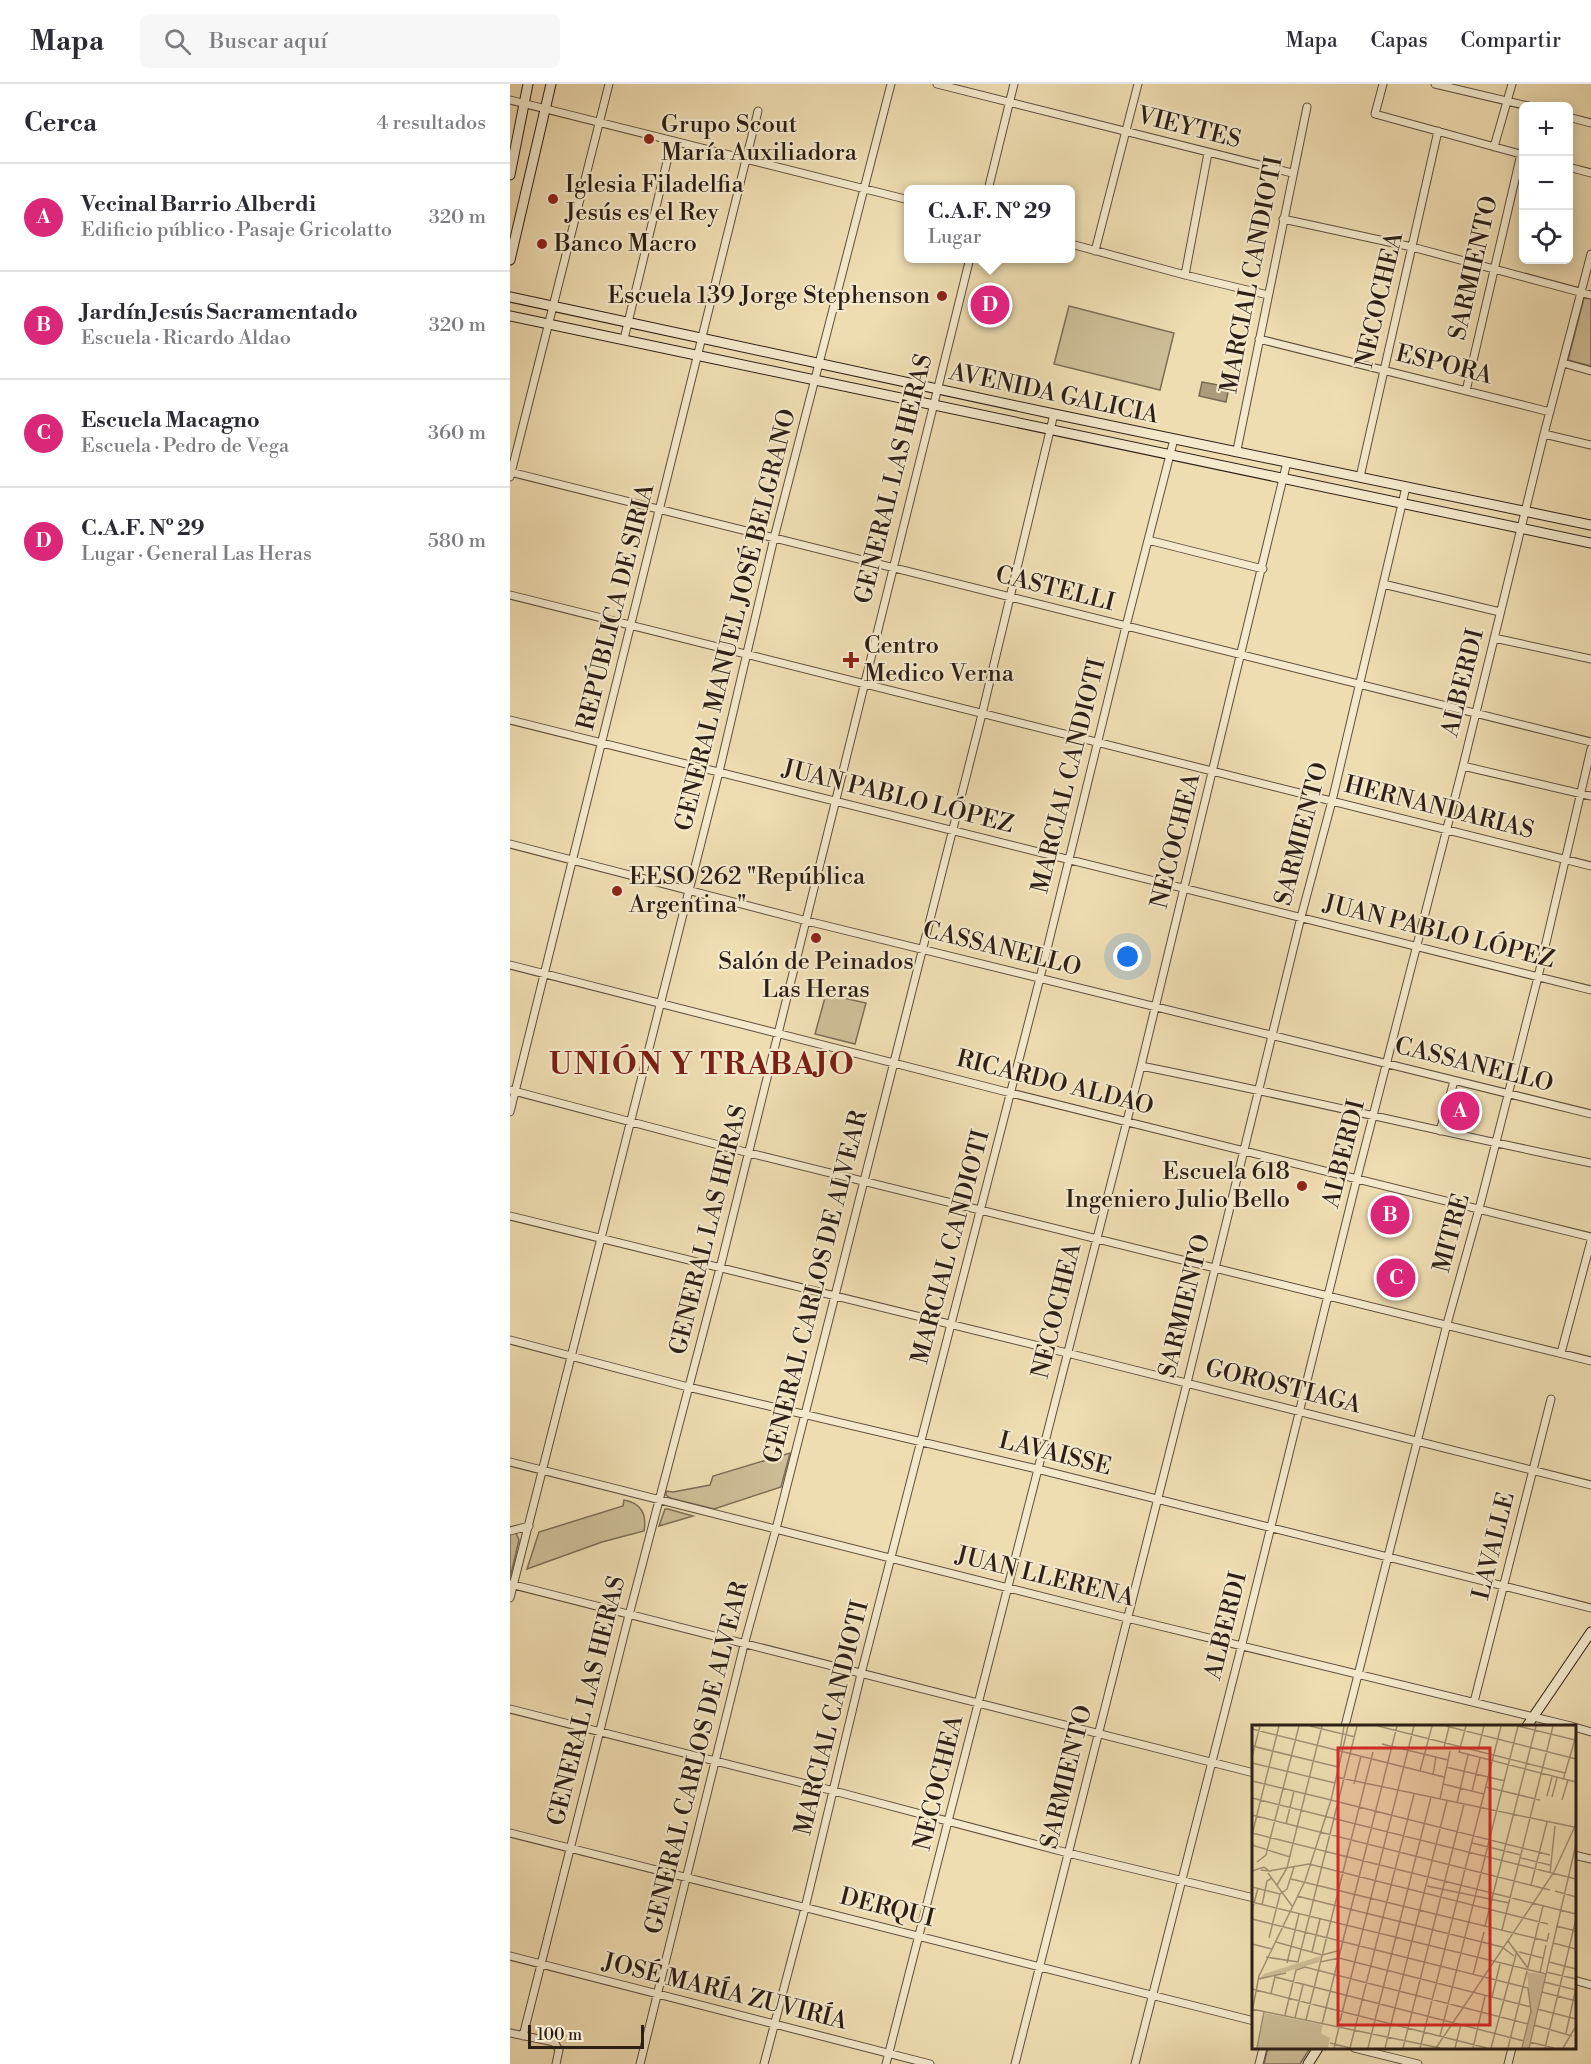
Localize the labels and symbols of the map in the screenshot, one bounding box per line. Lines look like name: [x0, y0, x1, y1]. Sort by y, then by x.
street label: VIEYTES: [1133, 100, 1244, 155]
place label: Grupo Scout María Auxiliadora: [661, 110, 858, 168]
marker: Grupo Scout María Auxiliadora: [642, 132, 656, 146]
street label: MARCIAL CANDIOTI: [1214, 154, 1290, 396]
place label: Iglesia Filadelfia Jesús es el Rey: [564, 170, 745, 228]
marker: Iglesia Filadelfia Jesús es el Rey: [546, 192, 560, 206]
street label: SARMIENTO: [1443, 193, 1505, 343]
place label: Banco Macro: [553, 229, 697, 259]
street label: NECOCHEA: [1350, 229, 1410, 371]
marker: Banco Macro: [535, 237, 549, 251]
place label: Escuela 139 Jorge Stephenson: [607, 281, 930, 311]
pin: D: [970, 282, 1010, 328]
marker: Escuela 139 Jorge Stephenson: [935, 289, 949, 303]
street label: ESPORA: [1393, 339, 1496, 392]
street label: GENERAL LAS HERAS: [848, 351, 940, 607]
street label: AVENIDA GALICIA: [945, 357, 1162, 431]
street label: GENERAL MANUEL JOSÉ BELGRANO: [668, 406, 803, 834]
street label: REPÚBLICA DE SIRIA: [569, 480, 661, 733]
street label: CASTELLI: [992, 560, 1118, 618]
street label: ALBERDI: [1435, 626, 1491, 741]
place label: Centro Medico Verna: [864, 631, 1015, 689]
marker: Centro Medico Verna: [842, 651, 860, 669]
street label: MARCIAL CANDIOTI: [1025, 656, 1113, 896]
street label: JUAN PABLO LÓPEZ: [778, 752, 1017, 840]
street label: SARMIENTO: [1269, 759, 1335, 909]
street label: NECOCHEA: [1145, 770, 1207, 912]
street label: HERNANDARIAS: [1341, 770, 1537, 846]
place label: EESO 262 "República Argentina": [628, 862, 866, 920]
marker: EESO 262 "República Argentina": [610, 884, 624, 898]
street label: JUAN PABLO LÓPEZ: [1319, 887, 1558, 975]
street label: CASSANELLO: [920, 915, 1084, 983]
marker: Salón de Peinados Las Heras: [809, 931, 823, 945]
your location: [1113, 942, 1142, 971]
place label: Salón de Peinados Las Heras: [718, 947, 914, 1005]
street label: CASSANELLO: [1392, 1031, 1556, 1099]
district label: UNIÓN Y TRABAJO: [549, 1044, 855, 1084]
street label: RICARDO ALDAO: [953, 1044, 1157, 1122]
pin: A: [1440, 1088, 1480, 1134]
street label: ALBERDI: [1316, 1097, 1372, 1212]
street label: GENERAL LAS HERAS: [663, 1102, 755, 1358]
street label: GENERAL CARLOS DE ALVEAR: [758, 1106, 875, 1466]
street label: MARCIAL CANDIOTI: [905, 1127, 997, 1367]
place label: Escuela 618 Ingeniero Julio Bello: [1065, 1157, 1290, 1215]
marker: Escuela 618 Ingeniero Julio Bello: [1295, 1179, 1309, 1193]
street label: MITRE: [1427, 1190, 1477, 1276]
pin: B: [1370, 1192, 1410, 1238]
street label: SARMIENTO: [1153, 1231, 1217, 1381]
street label: NECOCHEA: [1026, 1240, 1088, 1382]
pin: C: [1376, 1256, 1416, 1300]
street label: GOROSTIAGA: [1202, 1353, 1365, 1421]
street label: LAVAISSE: [996, 1426, 1114, 1482]
street label: LAVALLE: [1466, 1489, 1522, 1603]
street label: JUAN LLERENA: [952, 1540, 1138, 1614]
street label: ALBERDI: [1198, 1569, 1254, 1684]
street label: GENERAL LAS HERAS: [541, 1573, 633, 1829]
street label: GENERAL CARLOS DE ALVEAR: [639, 1577, 756, 1937]
street label: MARCIAL CANDIOTI: [788, 1598, 876, 1838]
street label: SARMIENTO: [1035, 1702, 1099, 1852]
street label: NECOCHEA: [908, 1712, 970, 1854]
inset map: [1252, 1725, 1576, 2049]
street label: DERQUI: [837, 1882, 937, 1934]
street label: JOSÉ MARÍA ZUVIRÍA: [599, 1946, 851, 2037]
scale bar: [528, 2022, 644, 2050]

